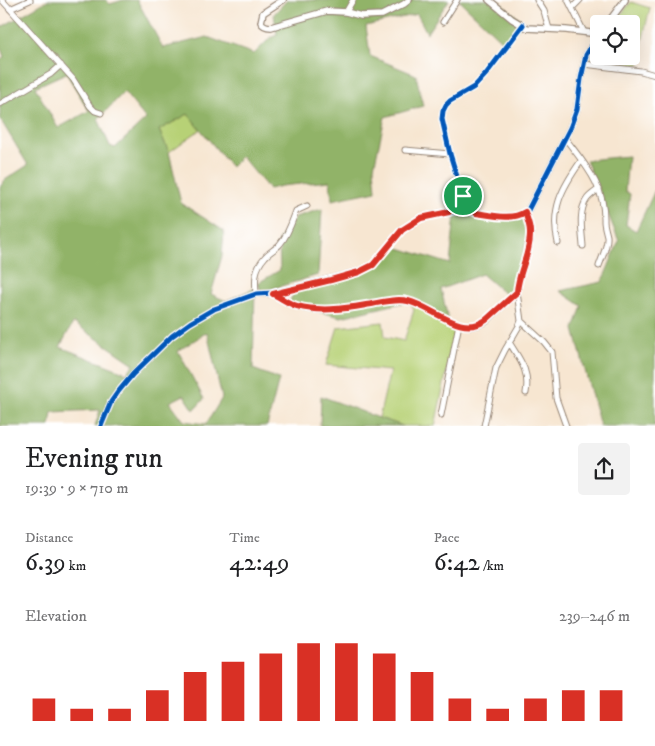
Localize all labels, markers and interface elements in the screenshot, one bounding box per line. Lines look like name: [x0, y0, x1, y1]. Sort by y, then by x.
map controls: [590, 15, 640, 65]
button: locate: [590, 15, 640, 65]
pin: [442, 175, 484, 217]
icon: arrive: [449, 182, 477, 210]
text: Evening run: [25, 441, 163, 476]
button: share: [578, 443, 630, 495]
text: 19:39 · 9 × 710 m: [25, 478, 128, 498]
text: Distance: [25, 529, 73, 547]
text: Time: [229, 529, 260, 547]
text: Pace: [434, 529, 460, 547]
text: 6.39: [25, 547, 66, 578]
text: 42:49: [229, 547, 289, 578]
text: 6:42: [434, 547, 480, 578]
text: km: [66, 557, 86, 575]
text: /km: [480, 557, 504, 575]
text: Elevation: [25, 606, 87, 626]
text: 239–246 m: [559, 606, 630, 626]

